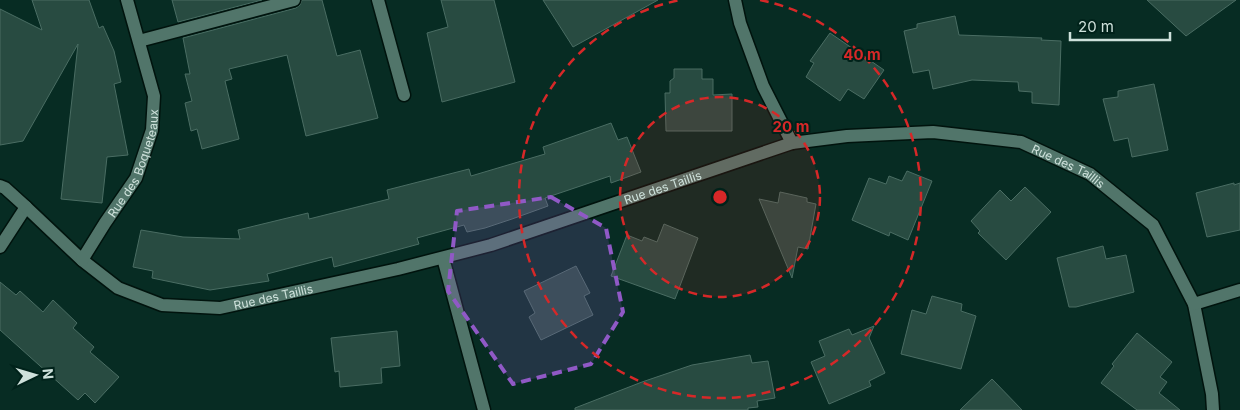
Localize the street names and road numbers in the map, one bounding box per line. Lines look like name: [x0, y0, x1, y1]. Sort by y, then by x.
street label: Rue des Boqueteaux: [104, 108, 161, 220]
street label: Rue des Taillis: [1029, 141, 1108, 191]
street label: Rue des Taillis: [622, 167, 703, 207]
street label: Rue des Taillis: [232, 280, 314, 312]

